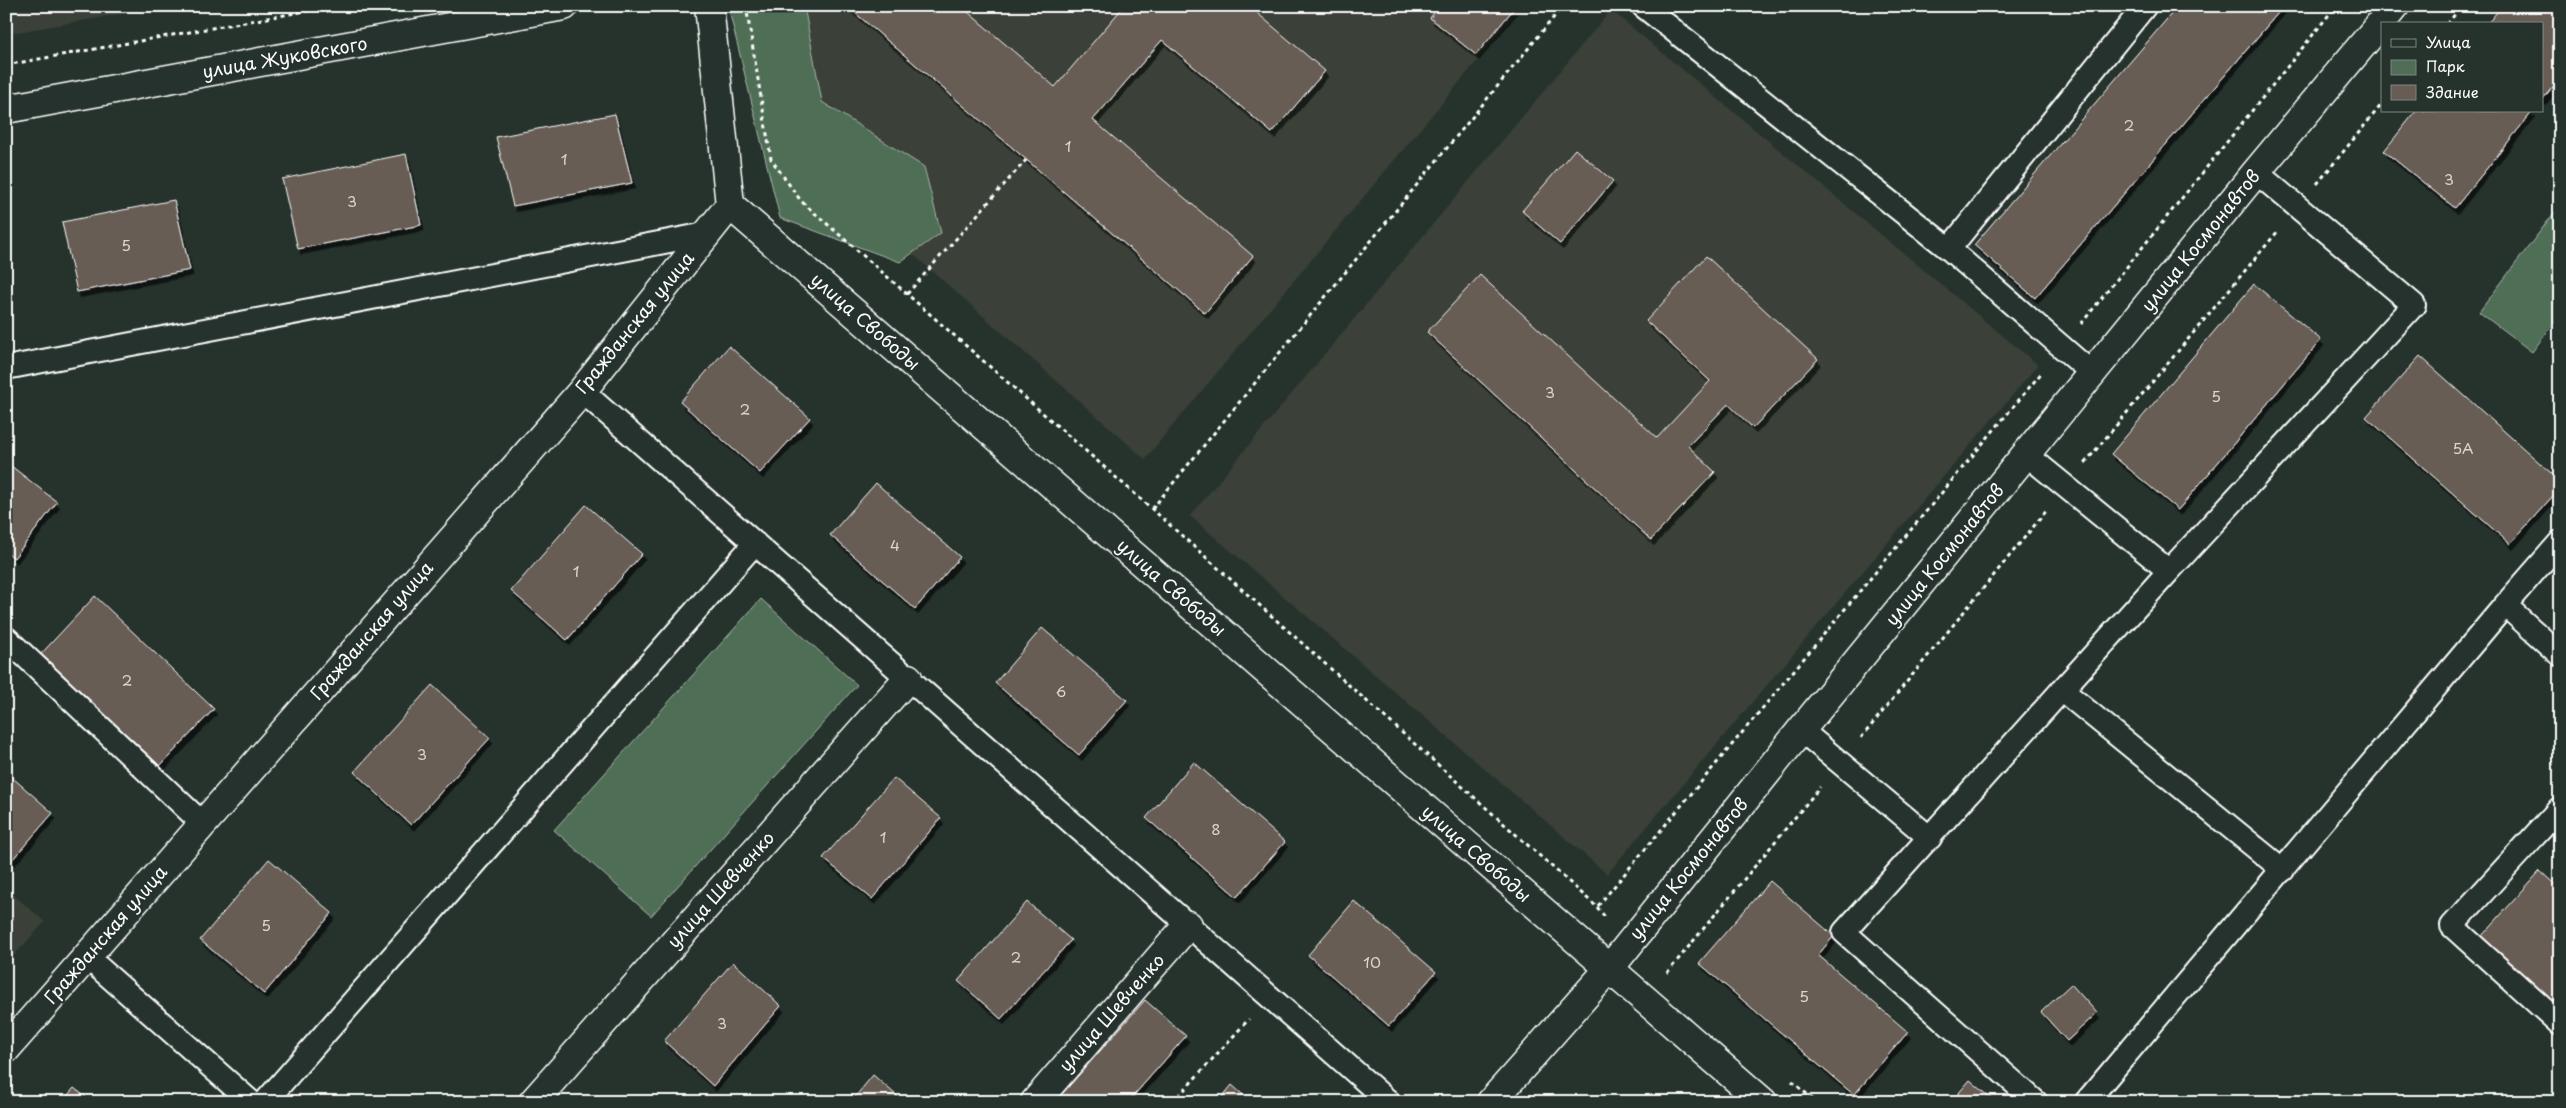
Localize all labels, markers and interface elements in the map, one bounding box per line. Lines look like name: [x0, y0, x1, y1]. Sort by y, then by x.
legend: [2381, 22, 2544, 112]
street label: улица Жуковского: [200, 29, 369, 84]
text: Улица: [2426, 30, 2471, 53]
text: Парк: [2426, 54, 2465, 77]
text: Здание: [2426, 80, 2479, 103]
house number: 2: [2124, 113, 2134, 136]
house number: 1: [1065, 134, 1071, 157]
house number: 1: [561, 147, 567, 170]
street label: улица Космонавтов: [2134, 163, 2266, 317]
house number: 3: [2444, 167, 2454, 190]
house number: 3: [347, 189, 357, 212]
house number: 5: [121, 233, 131, 256]
street label: Гражданская улица: [568, 245, 700, 399]
street label: улица Свободы: [805, 266, 927, 376]
house number: 3: [1545, 380, 1555, 403]
house number: 5: [2211, 384, 2221, 407]
house number: 2: [740, 397, 750, 420]
house number: 5А: [2452, 436, 2474, 459]
street label: улица Космонавтов: [1878, 477, 2010, 631]
street label: улица Свободы: [1111, 532, 1233, 642]
house number: 4: [890, 533, 900, 556]
street label: Гражданская улица: [303, 554, 439, 705]
house number: 1: [573, 559, 579, 582]
house number: 2: [122, 668, 132, 691]
house number: 6: [1056, 679, 1066, 702]
house number: 3: [417, 742, 427, 765]
street label: улица Космонавтов: [1622, 791, 1754, 945]
street label: улица Свободы: [1416, 798, 1538, 908]
house number: 8: [1211, 817, 1221, 840]
street label: улица Шевченко: [660, 824, 780, 954]
house number: 1: [880, 825, 886, 848]
street label: Гражданская улица: [37, 858, 173, 1009]
house number: 5: [261, 913, 271, 936]
house number: 2: [1011, 945, 1021, 968]
street label: улица Шевченко: [1052, 947, 1170, 1077]
house number: 10: [1363, 950, 1381, 973]
house number: 5: [1799, 984, 1809, 1007]
house number: 3: [717, 1011, 727, 1034]

